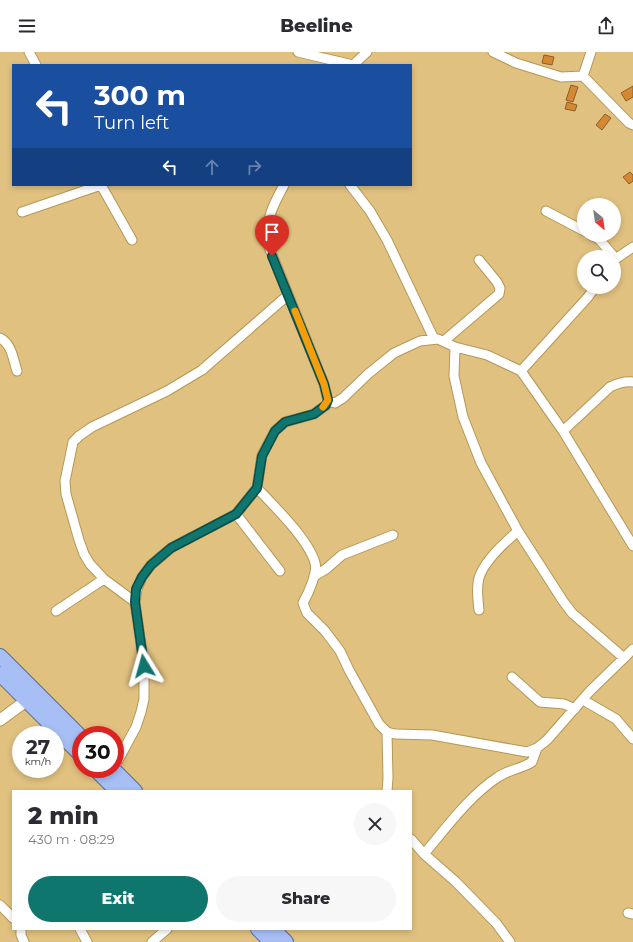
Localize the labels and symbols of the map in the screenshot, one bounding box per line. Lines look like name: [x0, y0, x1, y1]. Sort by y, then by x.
north arrow: [577, 198, 621, 242]
pin: [255, 215, 289, 256]
position arrow: [123, 645, 165, 687]
speed limit sign: 30: [72, 726, 124, 778]

